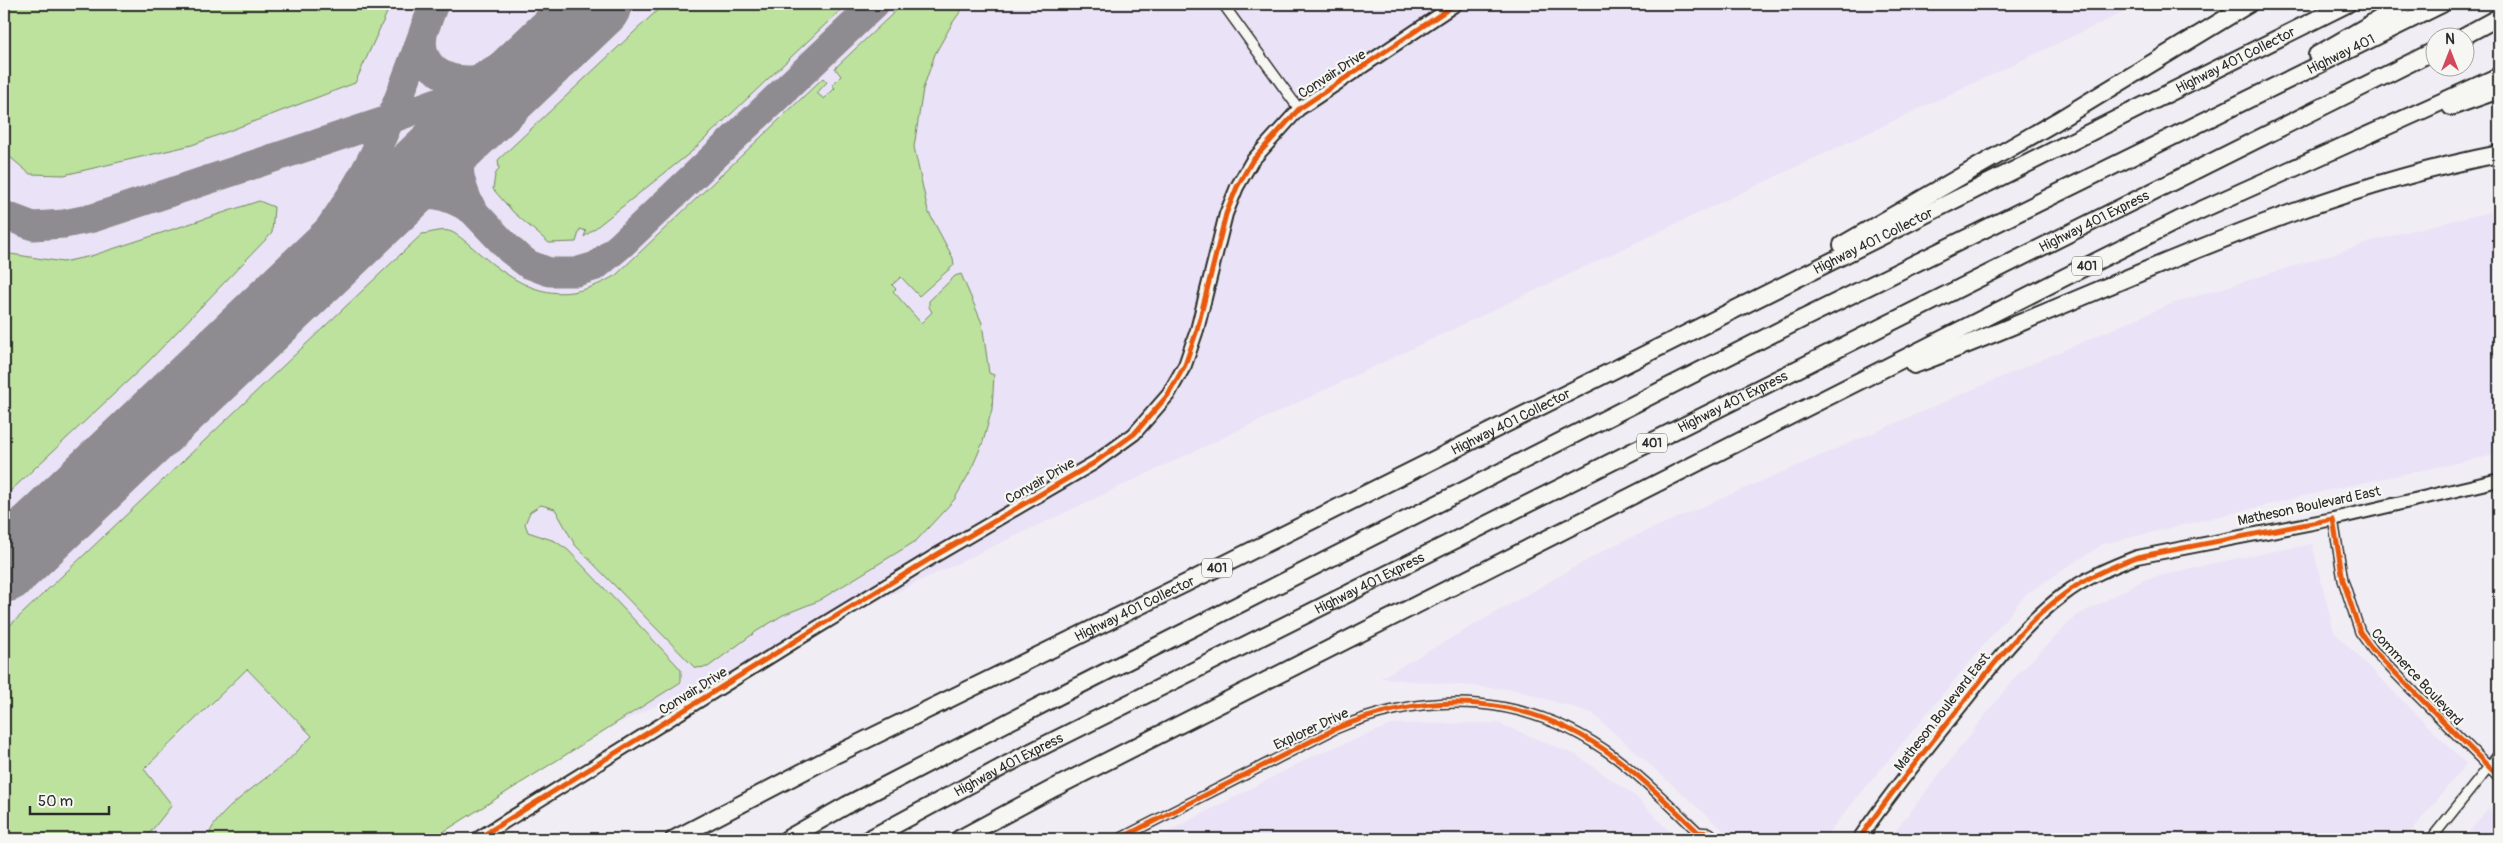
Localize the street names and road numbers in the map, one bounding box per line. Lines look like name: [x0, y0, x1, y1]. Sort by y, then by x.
street label: Highway 401 Collector: [2173, 23, 2298, 97]
street label: Highway 401: [2304, 30, 2377, 78]
street label: Convair Drive: [1295, 46, 1369, 102]
street label: Highway 401 Express: [2036, 186, 2152, 256]
street label: Highway 401 Collector: [1810, 204, 1936, 278]
road number: 401: [2072, 256, 2102, 276]
street label: Highway 401 Express: [1675, 367, 1791, 436]
street label: Highway 401 Collector: [1448, 385, 1573, 458]
road number: 401: [1637, 433, 1667, 452]
street label: Convair Drive: [1002, 454, 1078, 508]
street label: Matheson Boulevard East: [2236, 482, 2382, 529]
street label: Highway 401 Express: [1311, 548, 1428, 618]
road number: 401: [1202, 558, 1232, 578]
street label: Highway 401 Collector: [1072, 572, 1197, 645]
street label: Commerce Boulevard: [2368, 625, 2466, 729]
street label: Matheson Boulevard East: [1890, 649, 1994, 775]
street label: Convair Drive: [656, 663, 730, 719]
street label: Explorer Drive: [1271, 704, 1351, 754]
street label: Highway 401 Express: [951, 729, 1066, 800]

